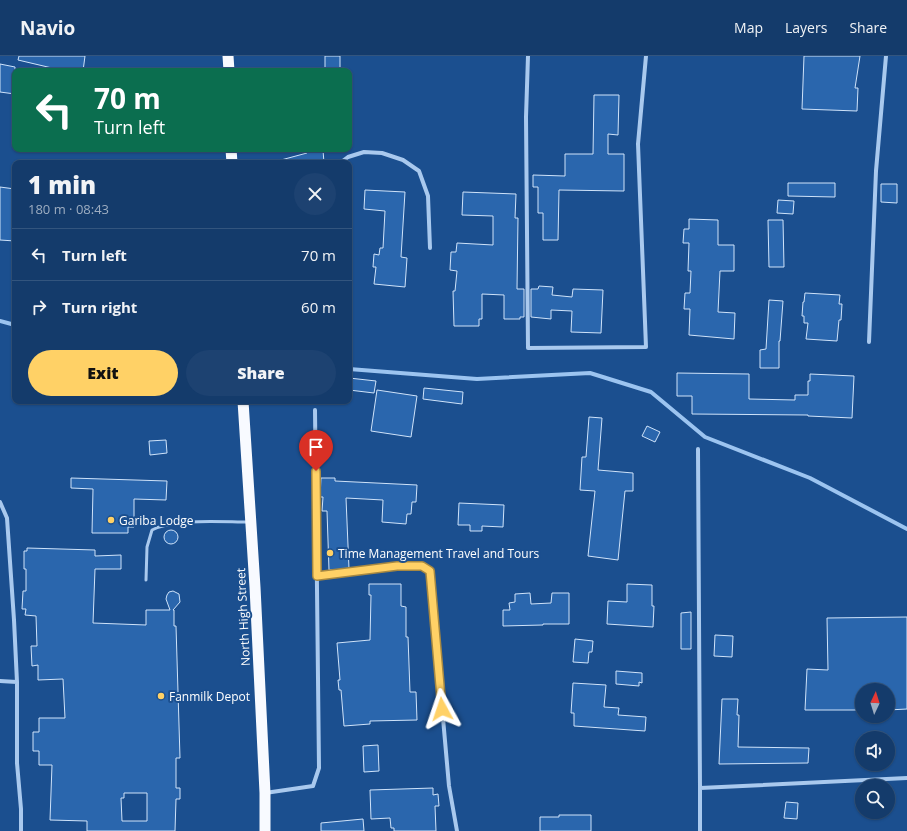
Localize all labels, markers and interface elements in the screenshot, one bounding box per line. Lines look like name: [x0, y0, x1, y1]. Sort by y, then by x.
text: Navio: [20, 15, 75, 41]
text: Map: [734, 18, 763, 37]
text: Layers: [785, 18, 827, 37]
text: Share: [849, 18, 887, 37]
text: 70 m: [94, 79, 161, 117]
icon: left: [28, 84, 80, 136]
text: Turn left: [94, 115, 165, 139]
text: 1 min: [28, 168, 96, 201]
button: close: [294, 173, 336, 215]
text: 180 m · 08:43: [28, 200, 109, 218]
icon: left: [28, 244, 50, 266]
text: Turn left: [62, 245, 127, 265]
text: 70 m: [301, 245, 336, 265]
icon: right: [28, 296, 50, 318]
text: Turn right: [62, 297, 137, 317]
text: 60 m: [301, 297, 336, 317]
button: Exit: [28, 350, 178, 396]
button: Share: [186, 350, 336, 396]
pin: [299, 430, 333, 471]
icon: arrive: [305, 436, 327, 458]
place label: Gariba Lodge: [119, 512, 194, 529]
marker: Gariba Lodge: [106, 515, 116, 525]
place label: Time Management Travel and Tours: [338, 545, 540, 562]
marker: Time Management Travel and Tours: [325, 548, 335, 558]
street label: North High Street: [232, 567, 254, 667]
north arrow: [855, 683, 895, 723]
map controls: [855, 683, 895, 819]
place label: Fanmilk Depot: [169, 688, 250, 705]
position arrow: [421, 688, 463, 730]
marker: Fanmilk Depot: [156, 691, 166, 701]
button: sound: [855, 731, 895, 771]
button: search: [855, 779, 895, 819]

